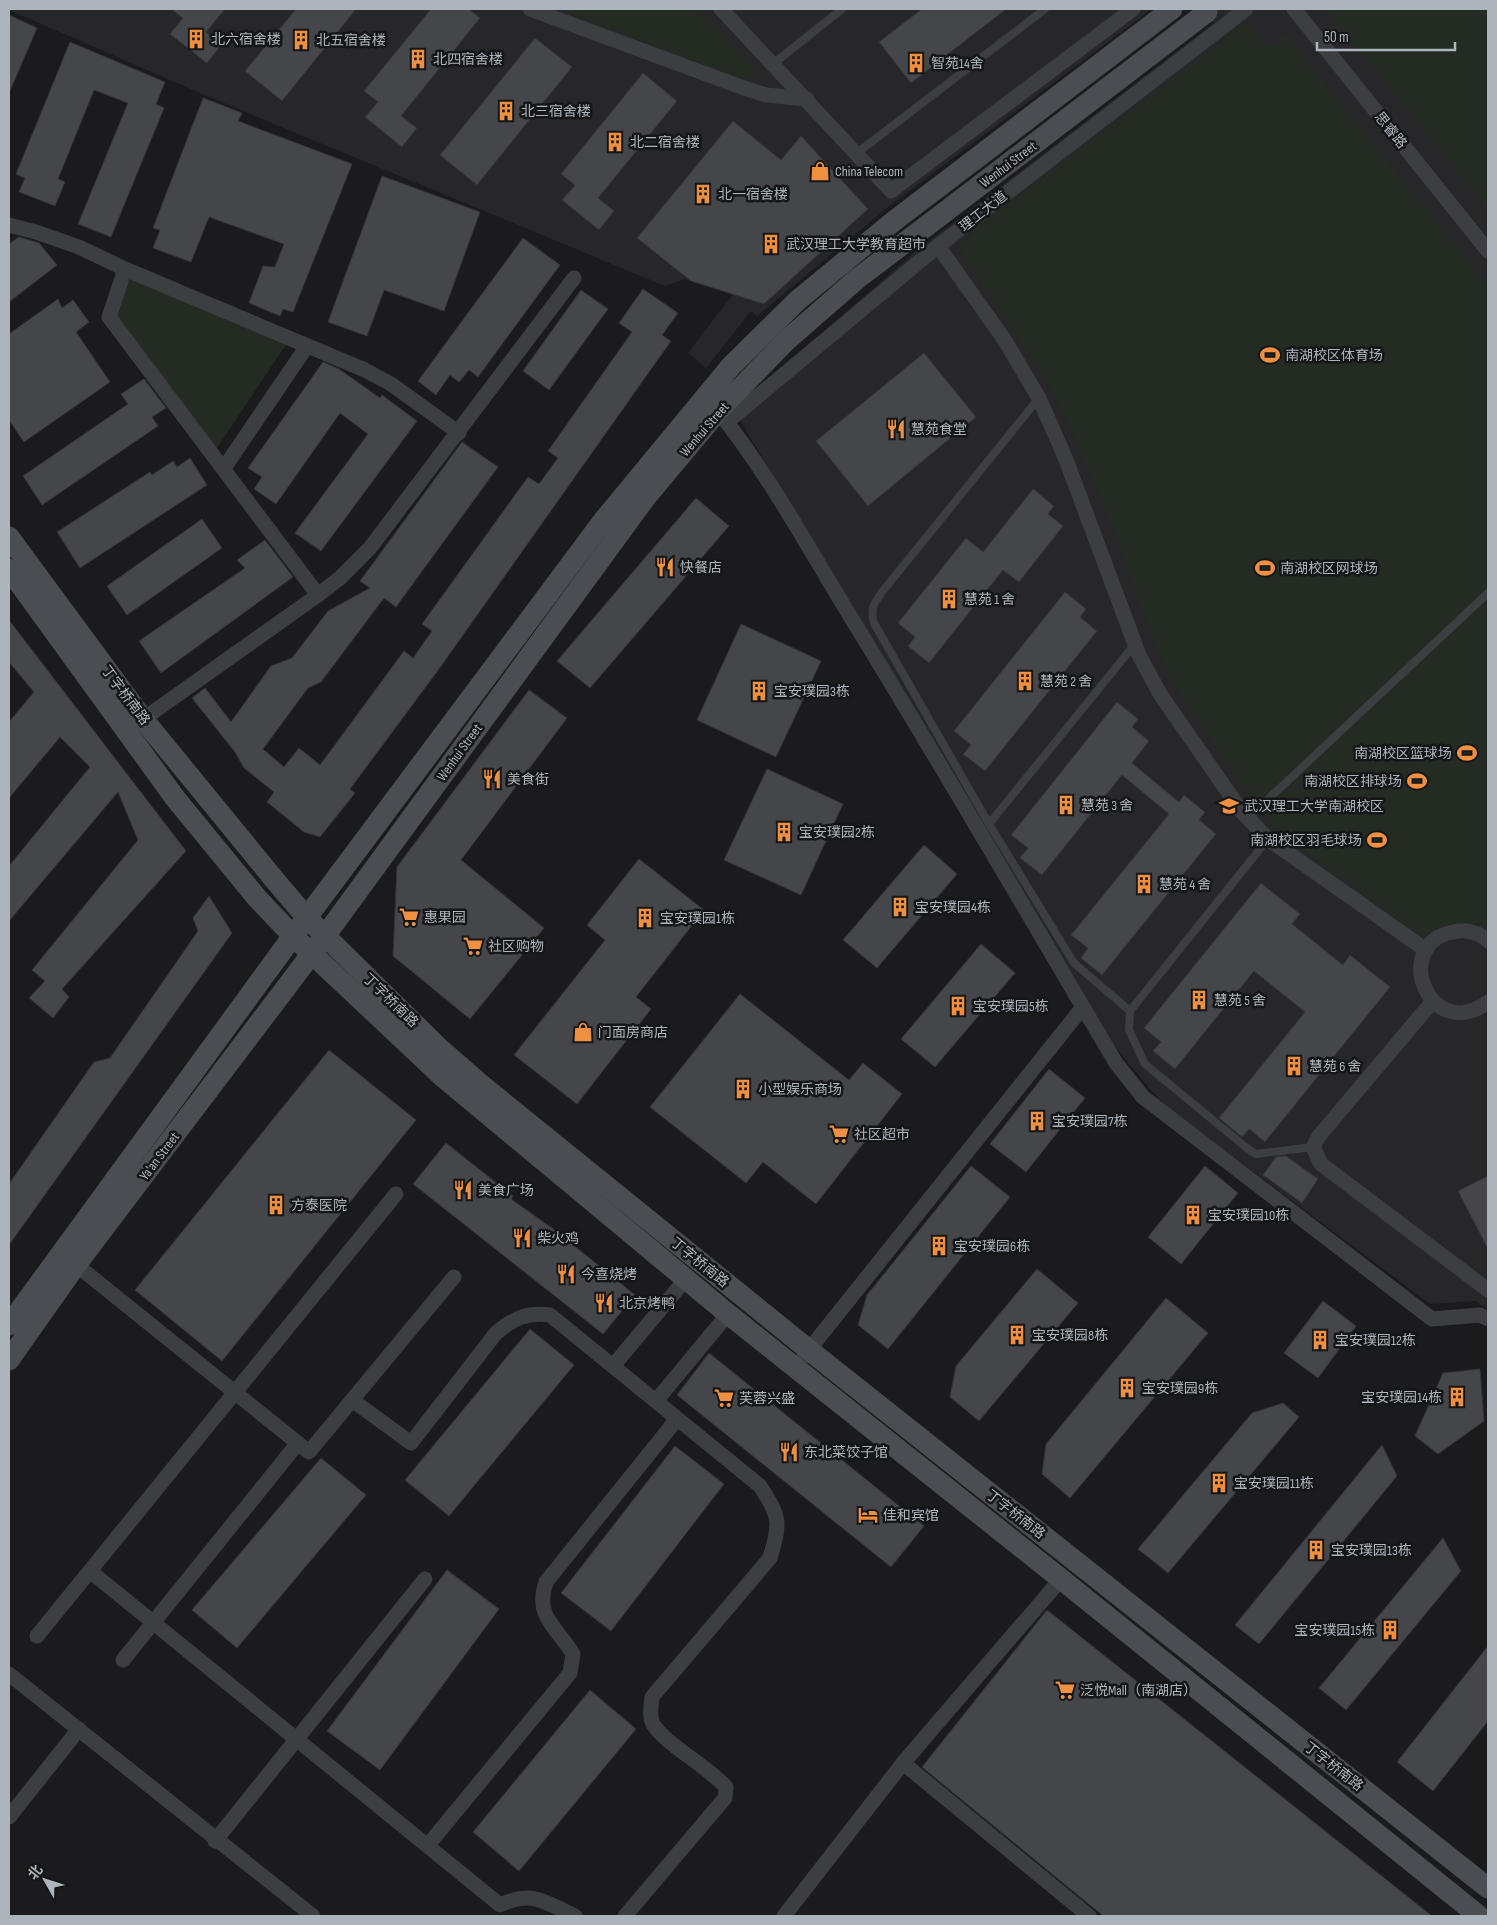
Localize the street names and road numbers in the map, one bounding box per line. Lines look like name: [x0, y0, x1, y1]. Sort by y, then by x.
street label: 思睿路: [1371, 109, 1410, 152]
street label: Wenhui Street: [977, 138, 1040, 191]
street label: 理工大道: [956, 187, 1011, 235]
street label: Wenhui Street: [676, 399, 733, 460]
street label: 丁字桥南路: [98, 662, 153, 728]
street label: Wenhui Street: [433, 720, 486, 784]
street label: 丁字桥南路: [360, 970, 422, 1031]
street label: Ya'an Street: [136, 1129, 183, 1184]
street label: 丁字桥南路: [667, 1234, 732, 1291]
street label: 丁字桥南路: [983, 1486, 1049, 1543]
street label: 丁字桥南路: [1301, 1738, 1367, 1795]

